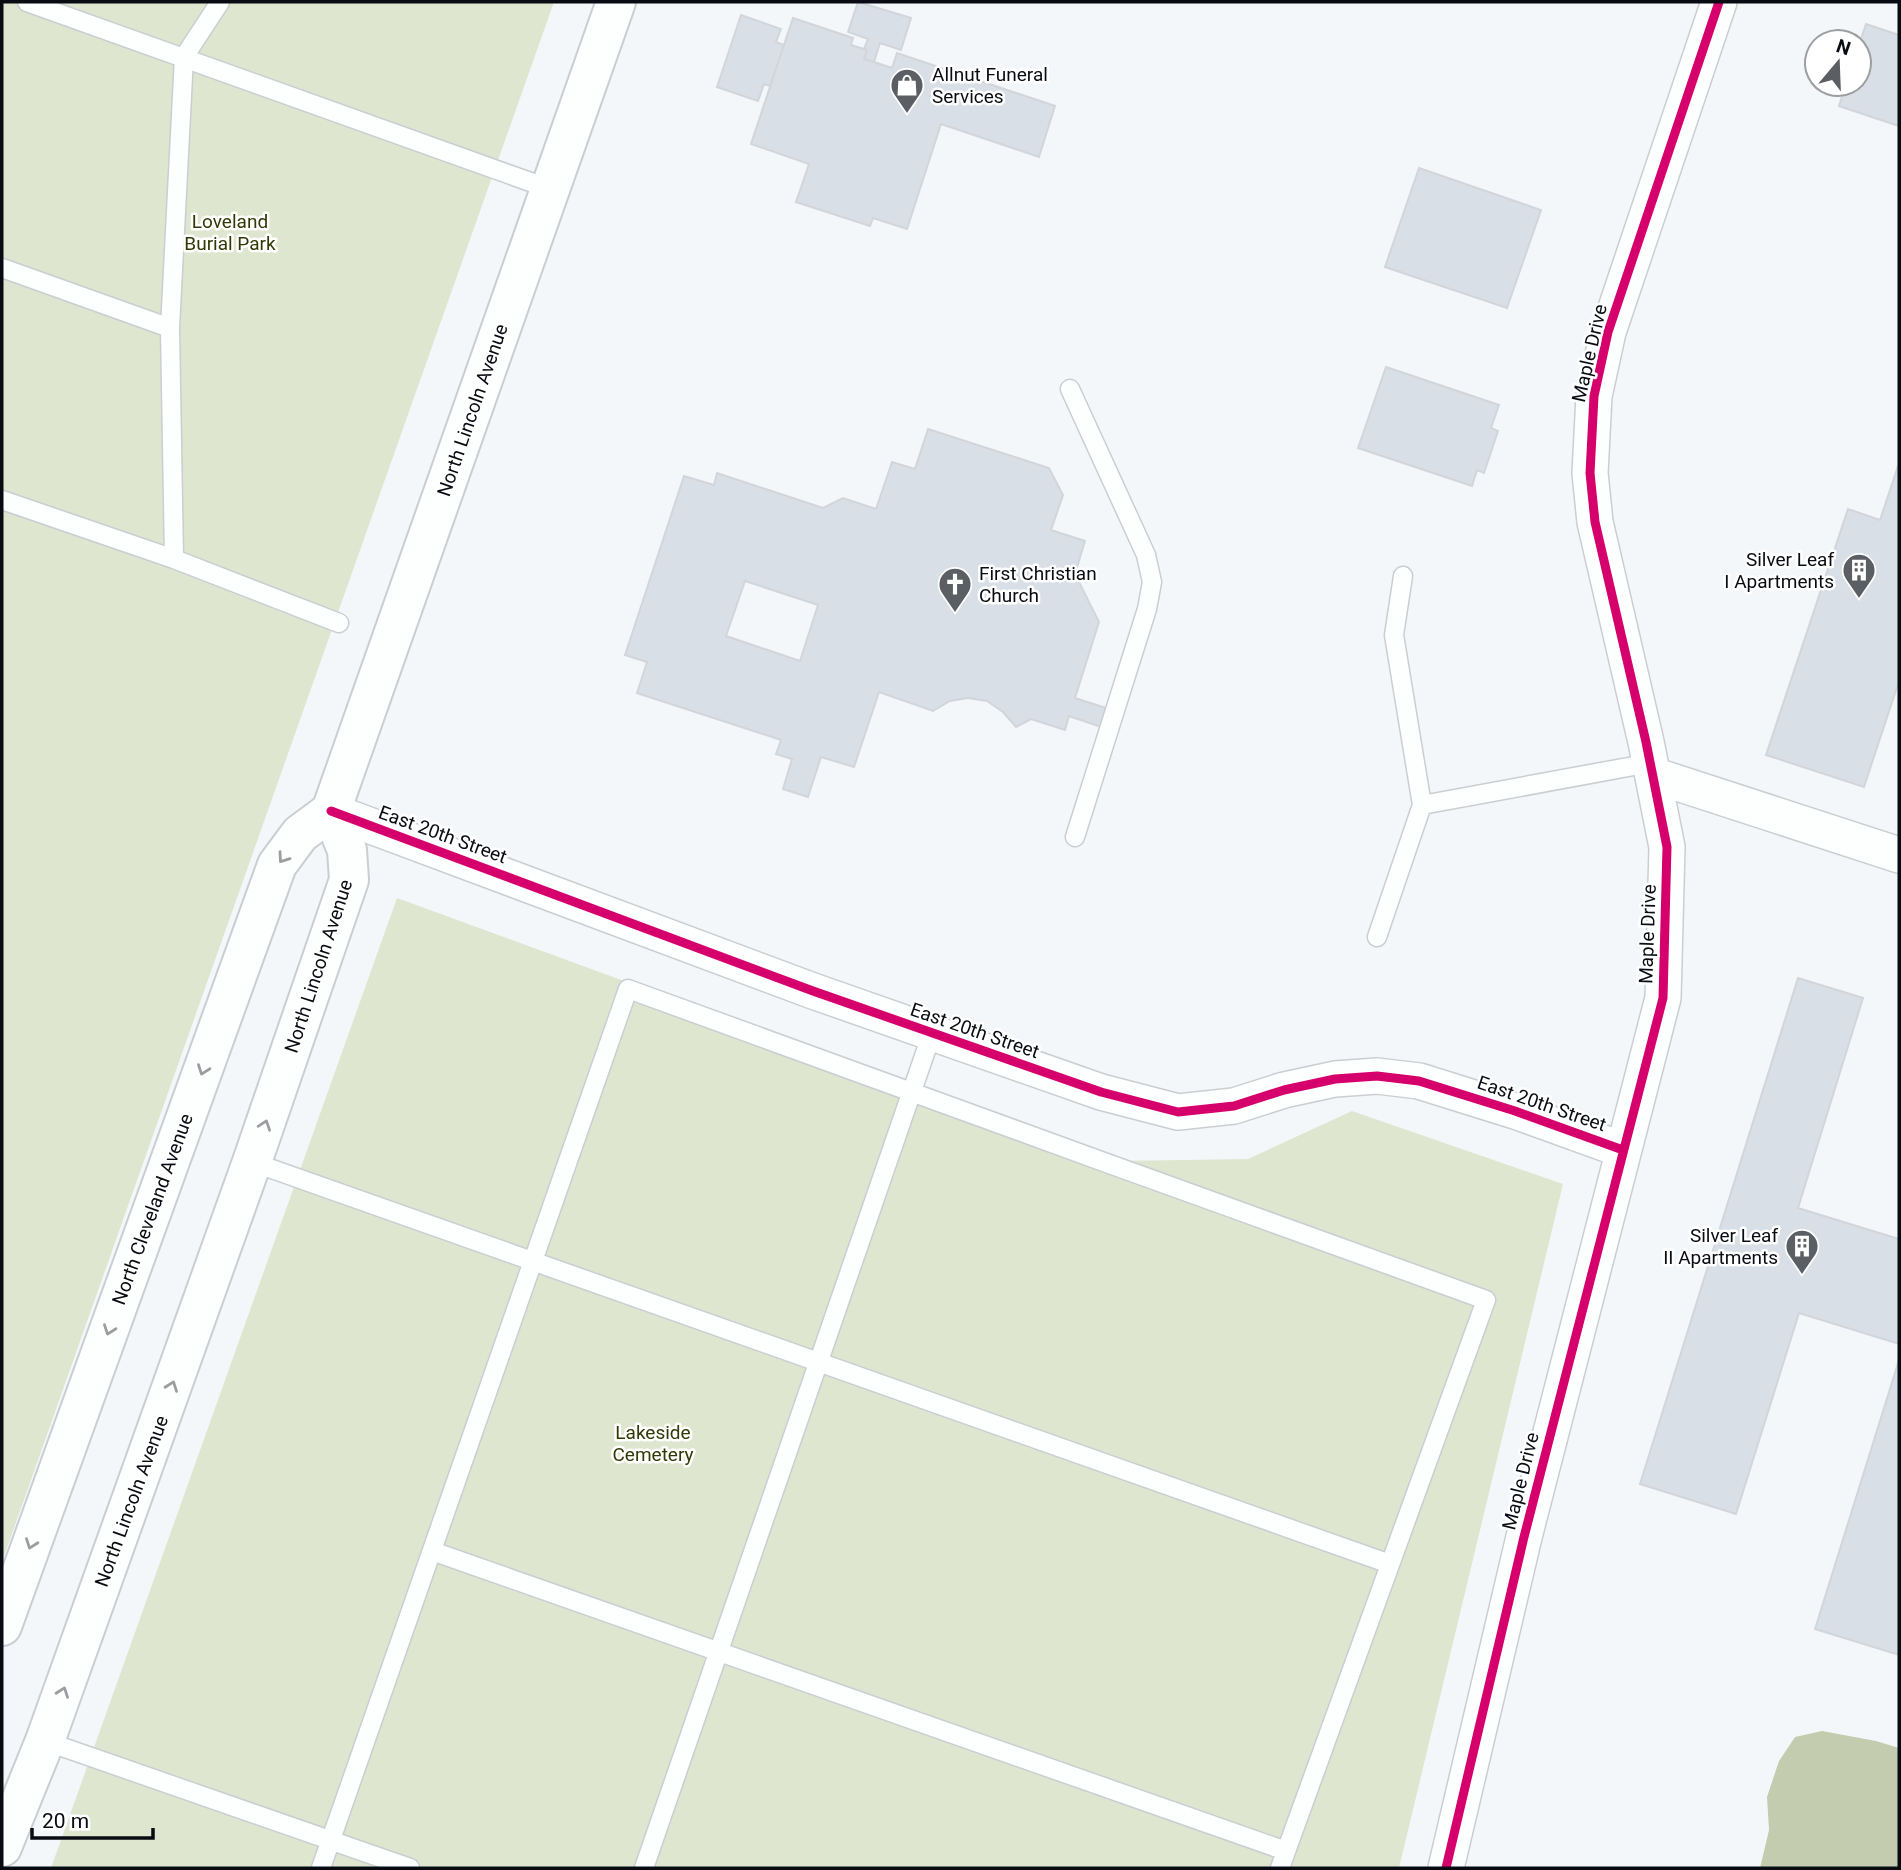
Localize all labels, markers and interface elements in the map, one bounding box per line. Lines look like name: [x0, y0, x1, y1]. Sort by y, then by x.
north arrow: [1803, 28, 1873, 98]
text: N: [1833, 34, 1853, 60]
place label: Allnut Funeral Services: [932, 63, 1048, 108]
shop icon: Allnut Funeral Services: [888, 66, 926, 115]
park label: Loveland Burial Park: [184, 210, 276, 255]
street label: Maple Drive: [1567, 302, 1612, 404]
street label: North Lincoln Avenue: [432, 321, 513, 499]
place label: Silver Leaf I Apartments: [1724, 548, 1834, 593]
building icon: Silver Leaf I Apartments: [1840, 551, 1878, 600]
place label: First Christian Church: [979, 562, 1097, 607]
church icon: First Christian Church: [936, 565, 974, 614]
street label: East 20th Street: [376, 801, 510, 868]
one-way arrow: [279, 850, 291, 863]
street label: North Lincoln Avenue: [280, 877, 357, 1056]
street label: Maple Drive: [1634, 884, 1661, 984]
street label: East 20th Street: [907, 998, 1042, 1063]
one-way arrow: [197, 1064, 211, 1076]
street label: East 20th Street: [1474, 1071, 1609, 1136]
street label: North Cleveland Avenue: [107, 1110, 198, 1308]
one-way arrow: [257, 1119, 271, 1132]
place label: Silver Leaf II Apartments: [1663, 1224, 1778, 1269]
building icon: Silver Leaf II Apartments: [1783, 1227, 1821, 1276]
one-way arrow: [103, 1324, 117, 1336]
one-way arrow: [164, 1380, 178, 1392]
street label: North Lincoln Avenue: [90, 1412, 173, 1590]
park label: Lakeside Cemetery: [612, 1421, 694, 1466]
street label: Maple Drive: [1497, 1430, 1544, 1532]
one-way arrow: [25, 1538, 39, 1550]
one-way arrow: [55, 1687, 69, 1699]
scale bar: [32, 1797, 152, 1841]
text: 20 m: [42, 1809, 89, 1833]

